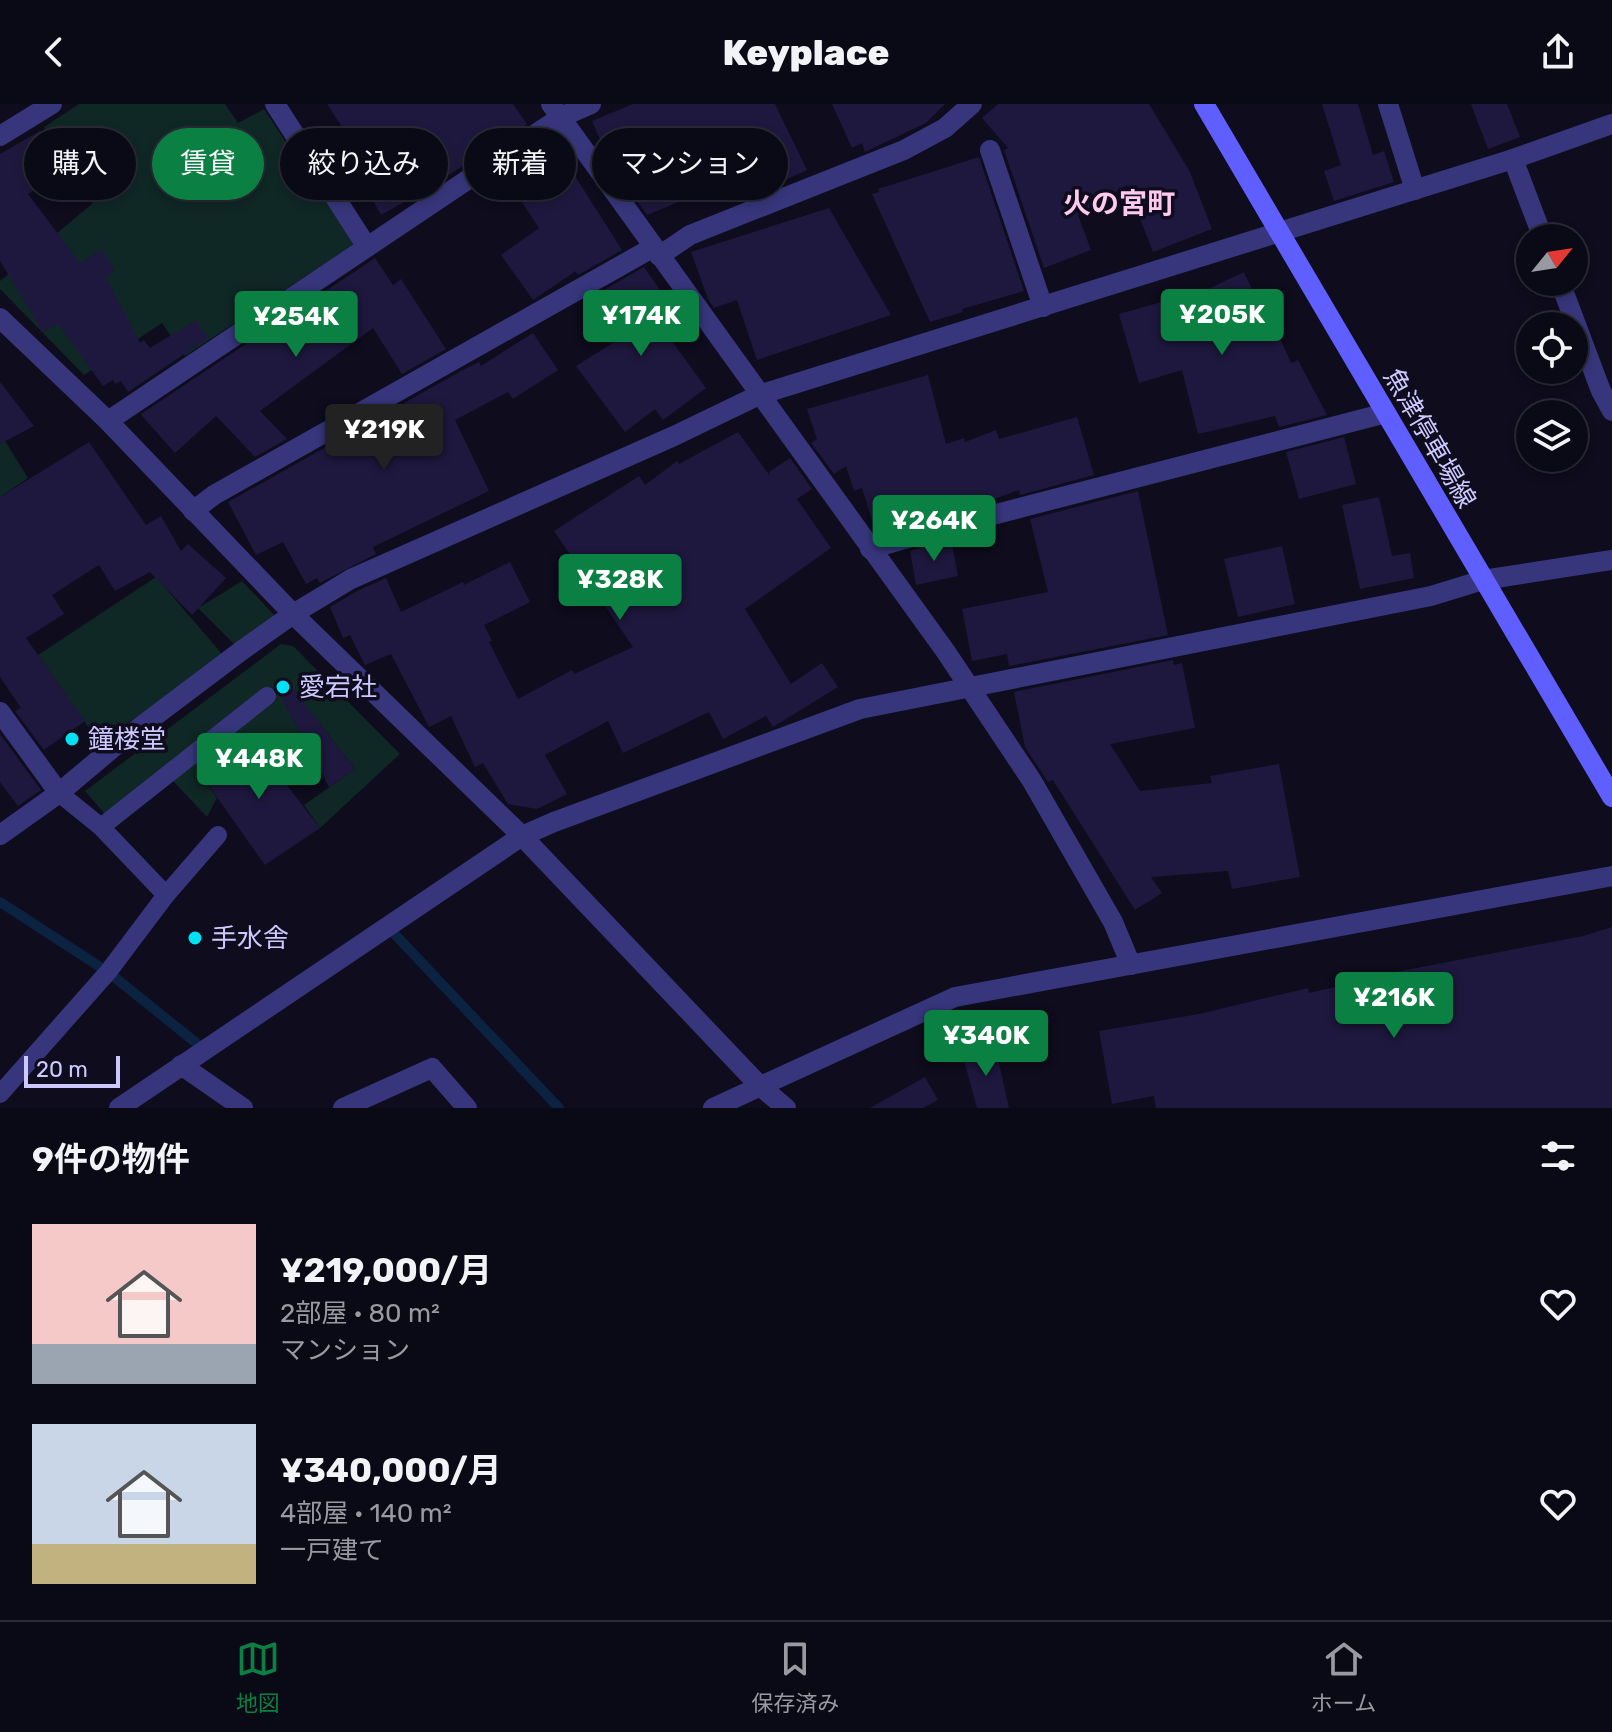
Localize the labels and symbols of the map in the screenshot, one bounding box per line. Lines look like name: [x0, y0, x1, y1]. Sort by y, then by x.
district label: 火の宮町: [1063, 187, 1175, 220]
north arrow: [1516, 224, 1588, 296]
pin: ¥205K: [1166, 289, 1278, 357]
pin: ¥174K: [585, 290, 697, 358]
pin: ¥254K: [240, 291, 352, 359]
street label: 魚津停車場線: [1377, 363, 1482, 514]
pin: ¥219K: [328, 404, 440, 472]
pin: ¥264K: [878, 495, 990, 563]
pin: ¥328K: [564, 554, 676, 622]
place label: 愛宕社: [299, 672, 377, 703]
marker: 愛宕社: [274, 678, 292, 696]
place label: 鐘楼堂: [88, 724, 166, 755]
marker: 鐘楼堂: [63, 730, 81, 748]
pin: ¥448K: [203, 733, 315, 801]
place label: 手水舎: [211, 923, 289, 954]
marker: 手水舎: [186, 929, 204, 947]
pin: ¥216K: [1338, 972, 1450, 1040]
pin: ¥340K: [930, 1010, 1042, 1078]
scale bar: [24, 1052, 120, 1088]

